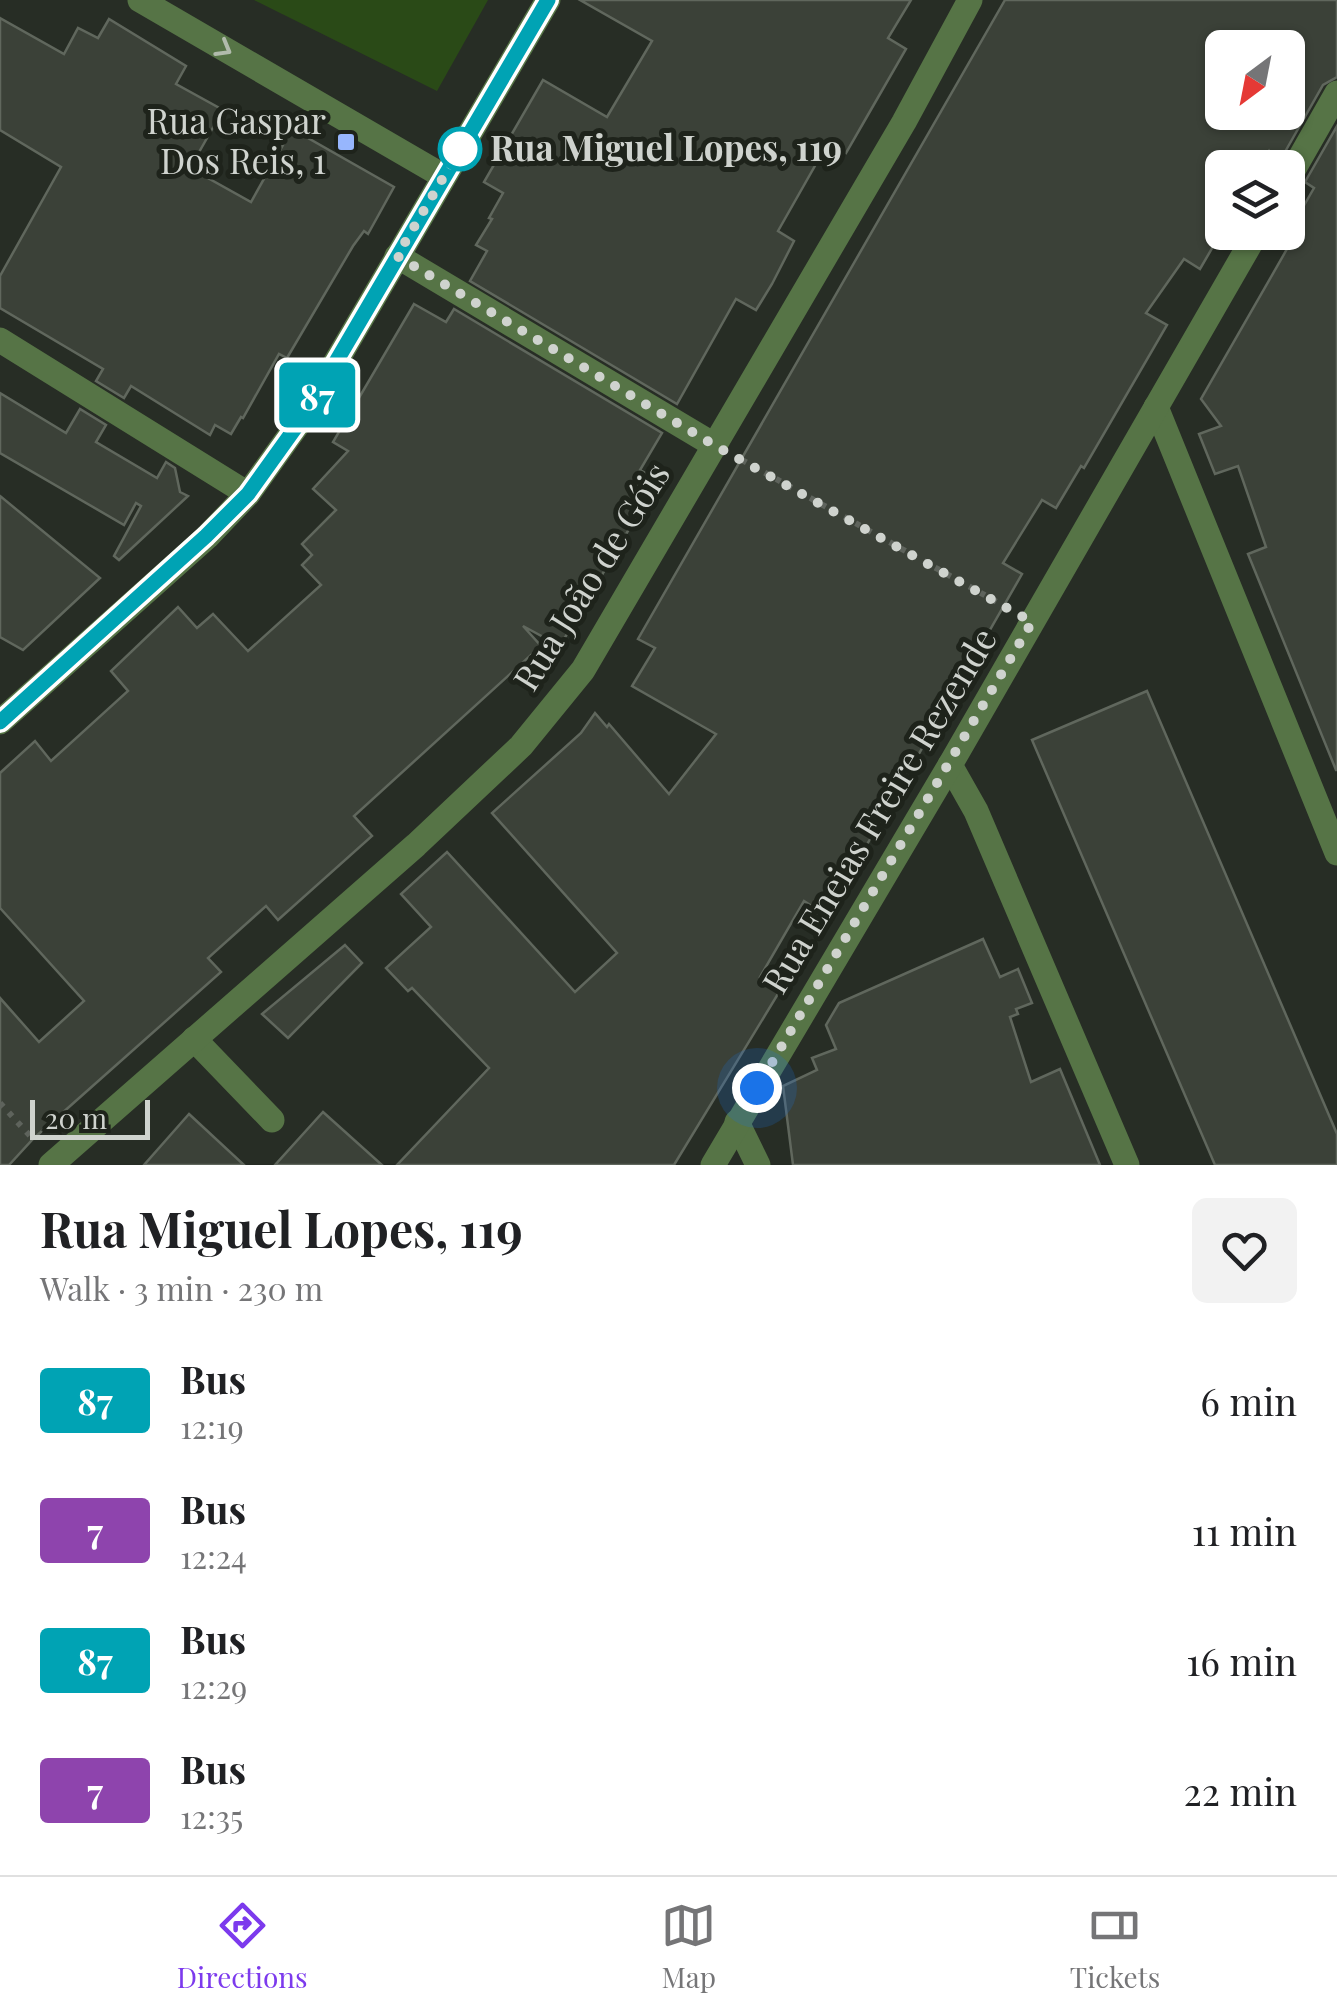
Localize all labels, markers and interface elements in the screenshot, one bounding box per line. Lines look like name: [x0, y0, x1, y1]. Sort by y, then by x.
north arrow: [1205, 30, 1305, 130]
map controls: [1205, 30, 1305, 250]
one-way arrow: [213, 37, 231, 56]
place label: Rua Gaspar Dos Reis, 1: [146, 96, 326, 183]
place label: Rua Miguel Lopes, 119: [490, 123, 842, 170]
marker: Rua Miguel Lopes, 119: [439, 128, 481, 170]
marker: Rua Gaspar Dos Reis, 1: [335, 131, 357, 153]
button: layers: [1205, 150, 1305, 250]
line badge: 87: [272, 362, 362, 428]
text: 87: [299, 372, 335, 419]
street label: Rua João de Góis: [501, 453, 679, 699]
street label: Rua Eneias Freire Rezende: [750, 618, 1006, 1001]
your location: [732, 1063, 782, 1113]
scale bar: [30, 1095, 150, 1140]
text: 20 m: [45, 1099, 107, 1136]
text: Rua Miguel Lopes, 119: [40, 1196, 523, 1260]
button: heart: [1192, 1198, 1297, 1303]
text: Walk · 3 min · 230 m: [40, 1266, 323, 1309]
text: Bus: [180, 1353, 246, 1404]
text: 6 min: [1200, 1375, 1297, 1426]
text: 87: [77, 1377, 113, 1424]
text: 12:19: [180, 1404, 244, 1447]
text: Bus: [180, 1483, 246, 1534]
text: 11 min: [1192, 1505, 1297, 1556]
text: 7: [87, 1507, 103, 1554]
text: 12:24: [180, 1534, 247, 1577]
text: Bus: [180, 1613, 246, 1664]
text: 16 min: [1186, 1635, 1297, 1686]
text: 87: [77, 1637, 113, 1684]
text: 12:29: [180, 1664, 247, 1707]
text: Bus: [180, 1743, 246, 1794]
text: 22 min: [1184, 1765, 1297, 1816]
text: 7: [87, 1767, 103, 1814]
text: 12:35: [180, 1794, 243, 1837]
tab: Directions: [177, 1898, 308, 1995]
tab: Map: [661, 1898, 716, 1995]
tab: Tickets: [1070, 1898, 1160, 1995]

